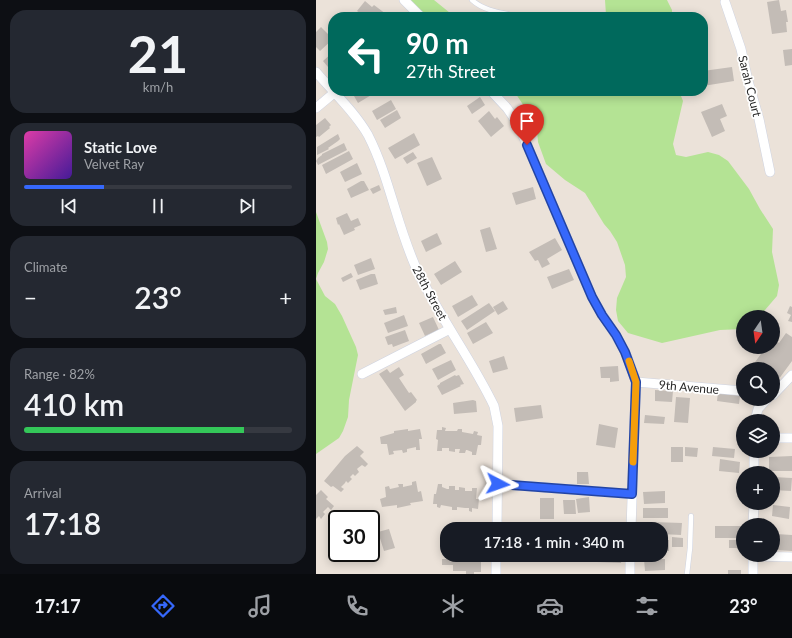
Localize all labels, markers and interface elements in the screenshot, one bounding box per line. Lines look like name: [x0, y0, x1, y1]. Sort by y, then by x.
text: 21: [128, 22, 188, 84]
text: 90 m: [406, 26, 469, 60]
icon: left: [340, 28, 392, 80]
street label: Sarah Court: [735, 54, 765, 119]
text: 27th Street: [406, 60, 495, 82]
text: km/h: [143, 79, 173, 95]
pin: [510, 104, 544, 145]
icon: arrive: [516, 110, 538, 132]
text: Static Love: [84, 138, 157, 156]
text: Velvet Ray: [84, 156, 144, 172]
icon: previous: [58, 195, 80, 217]
icon: pause: [147, 195, 169, 217]
icon: next: [236, 195, 258, 217]
text: Climate: [24, 259, 67, 275]
street label: 28th Street: [409, 263, 451, 323]
text: 23°: [134, 279, 182, 315]
text: −: [24, 284, 37, 311]
text: +: [279, 284, 292, 311]
north arrow: [736, 310, 780, 354]
map controls: [736, 310, 780, 562]
button: search: [736, 362, 780, 406]
text: Range · 82%: [24, 366, 95, 382]
street label: 9th Avenue: [658, 377, 720, 397]
text: 410 km: [24, 386, 124, 422]
button: layers: [736, 414, 780, 458]
position arrow: [477, 463, 519, 505]
button: +: [736, 466, 780, 510]
text: Arrival: [24, 485, 61, 501]
text: 17:18: [24, 505, 101, 541]
speed limit sign: 30: [328, 510, 380, 562]
button: −: [736, 518, 780, 562]
text: 17:18 · 1 min · 340 m: [484, 533, 624, 551]
icon: directions: [149, 592, 177, 620]
icon: music: [246, 592, 274, 620]
icon: phone: [343, 592, 371, 620]
icon: climate: [439, 592, 467, 620]
icon: car: [536, 592, 564, 620]
icon: filters: [633, 592, 661, 620]
text: 17:17: [34, 595, 81, 617]
text: 23°: [729, 595, 758, 617]

